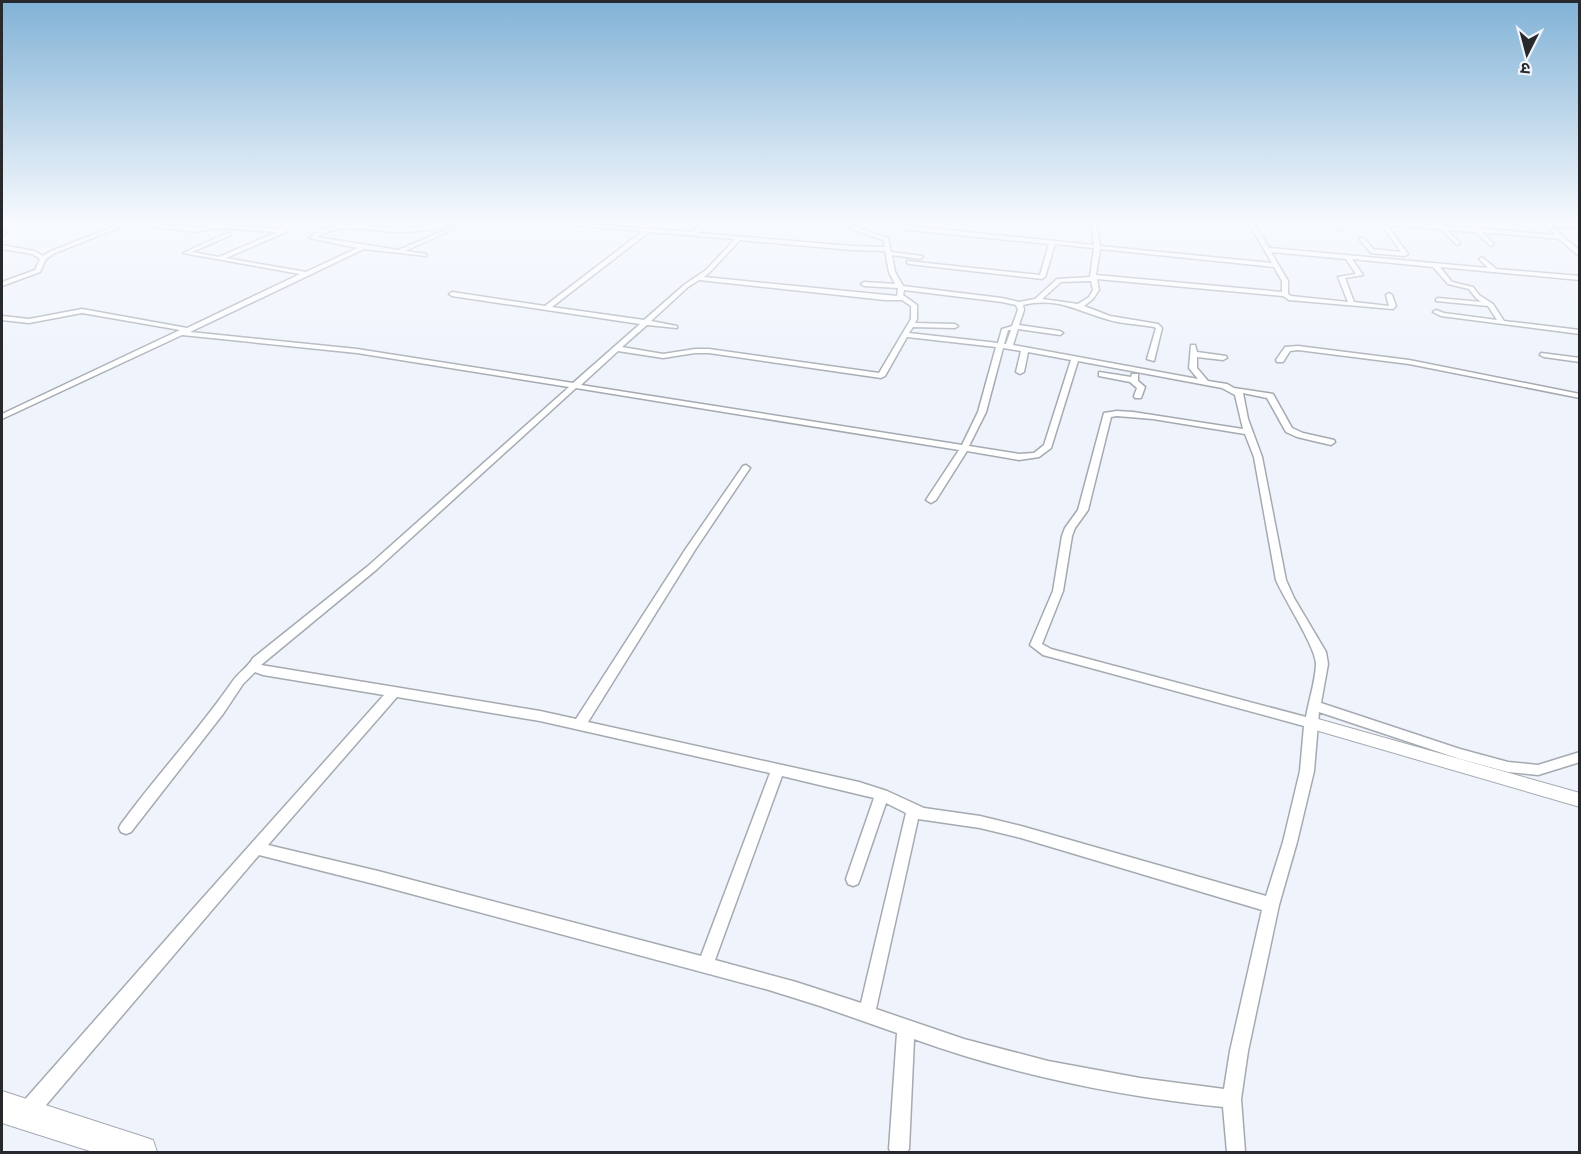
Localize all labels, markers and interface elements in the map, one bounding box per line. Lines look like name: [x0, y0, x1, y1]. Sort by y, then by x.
north arrow: [1497, 24, 1557, 84]
text: उ: [1519, 57, 1531, 80]

